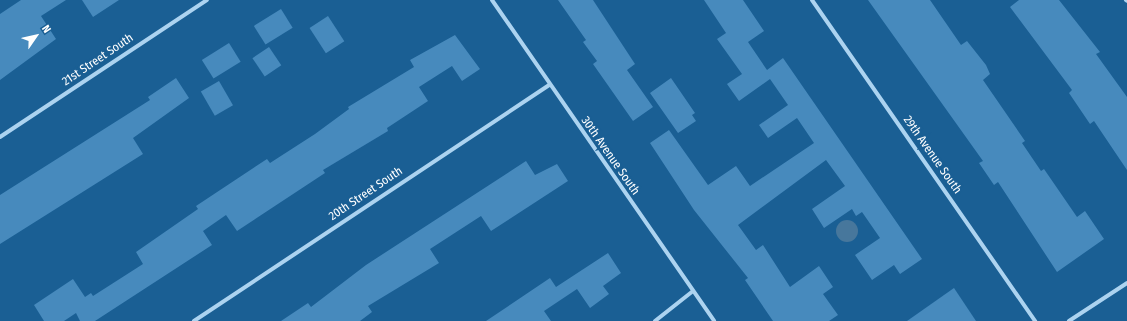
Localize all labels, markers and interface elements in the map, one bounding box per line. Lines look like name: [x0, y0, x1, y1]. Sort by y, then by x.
north arrow: [16, 16, 56, 56]
text: N: [39, 23, 54, 35]
street label: 21st Street South: [60, 31, 136, 89]
street label: 29th Avenue South: [900, 113, 964, 197]
street label: 30th Avenue South: [578, 114, 642, 198]
street label: 20th Street South: [326, 164, 406, 224]

